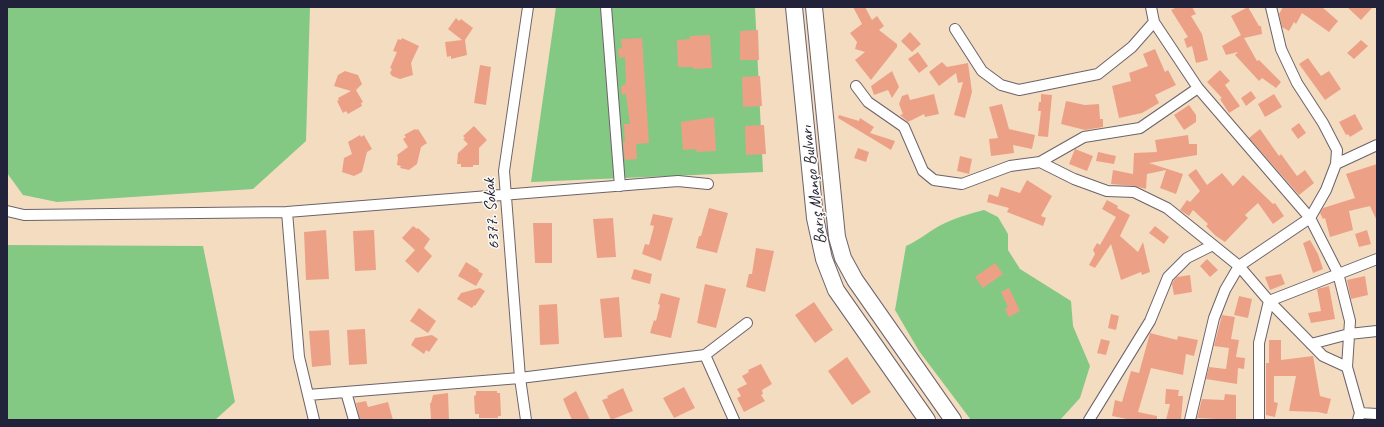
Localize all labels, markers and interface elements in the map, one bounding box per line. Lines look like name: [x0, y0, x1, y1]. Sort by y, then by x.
street label: Barış Manço Bulvarı: [797, 125, 831, 245]
street label: 6377. Sokak: [479, 178, 505, 250]

